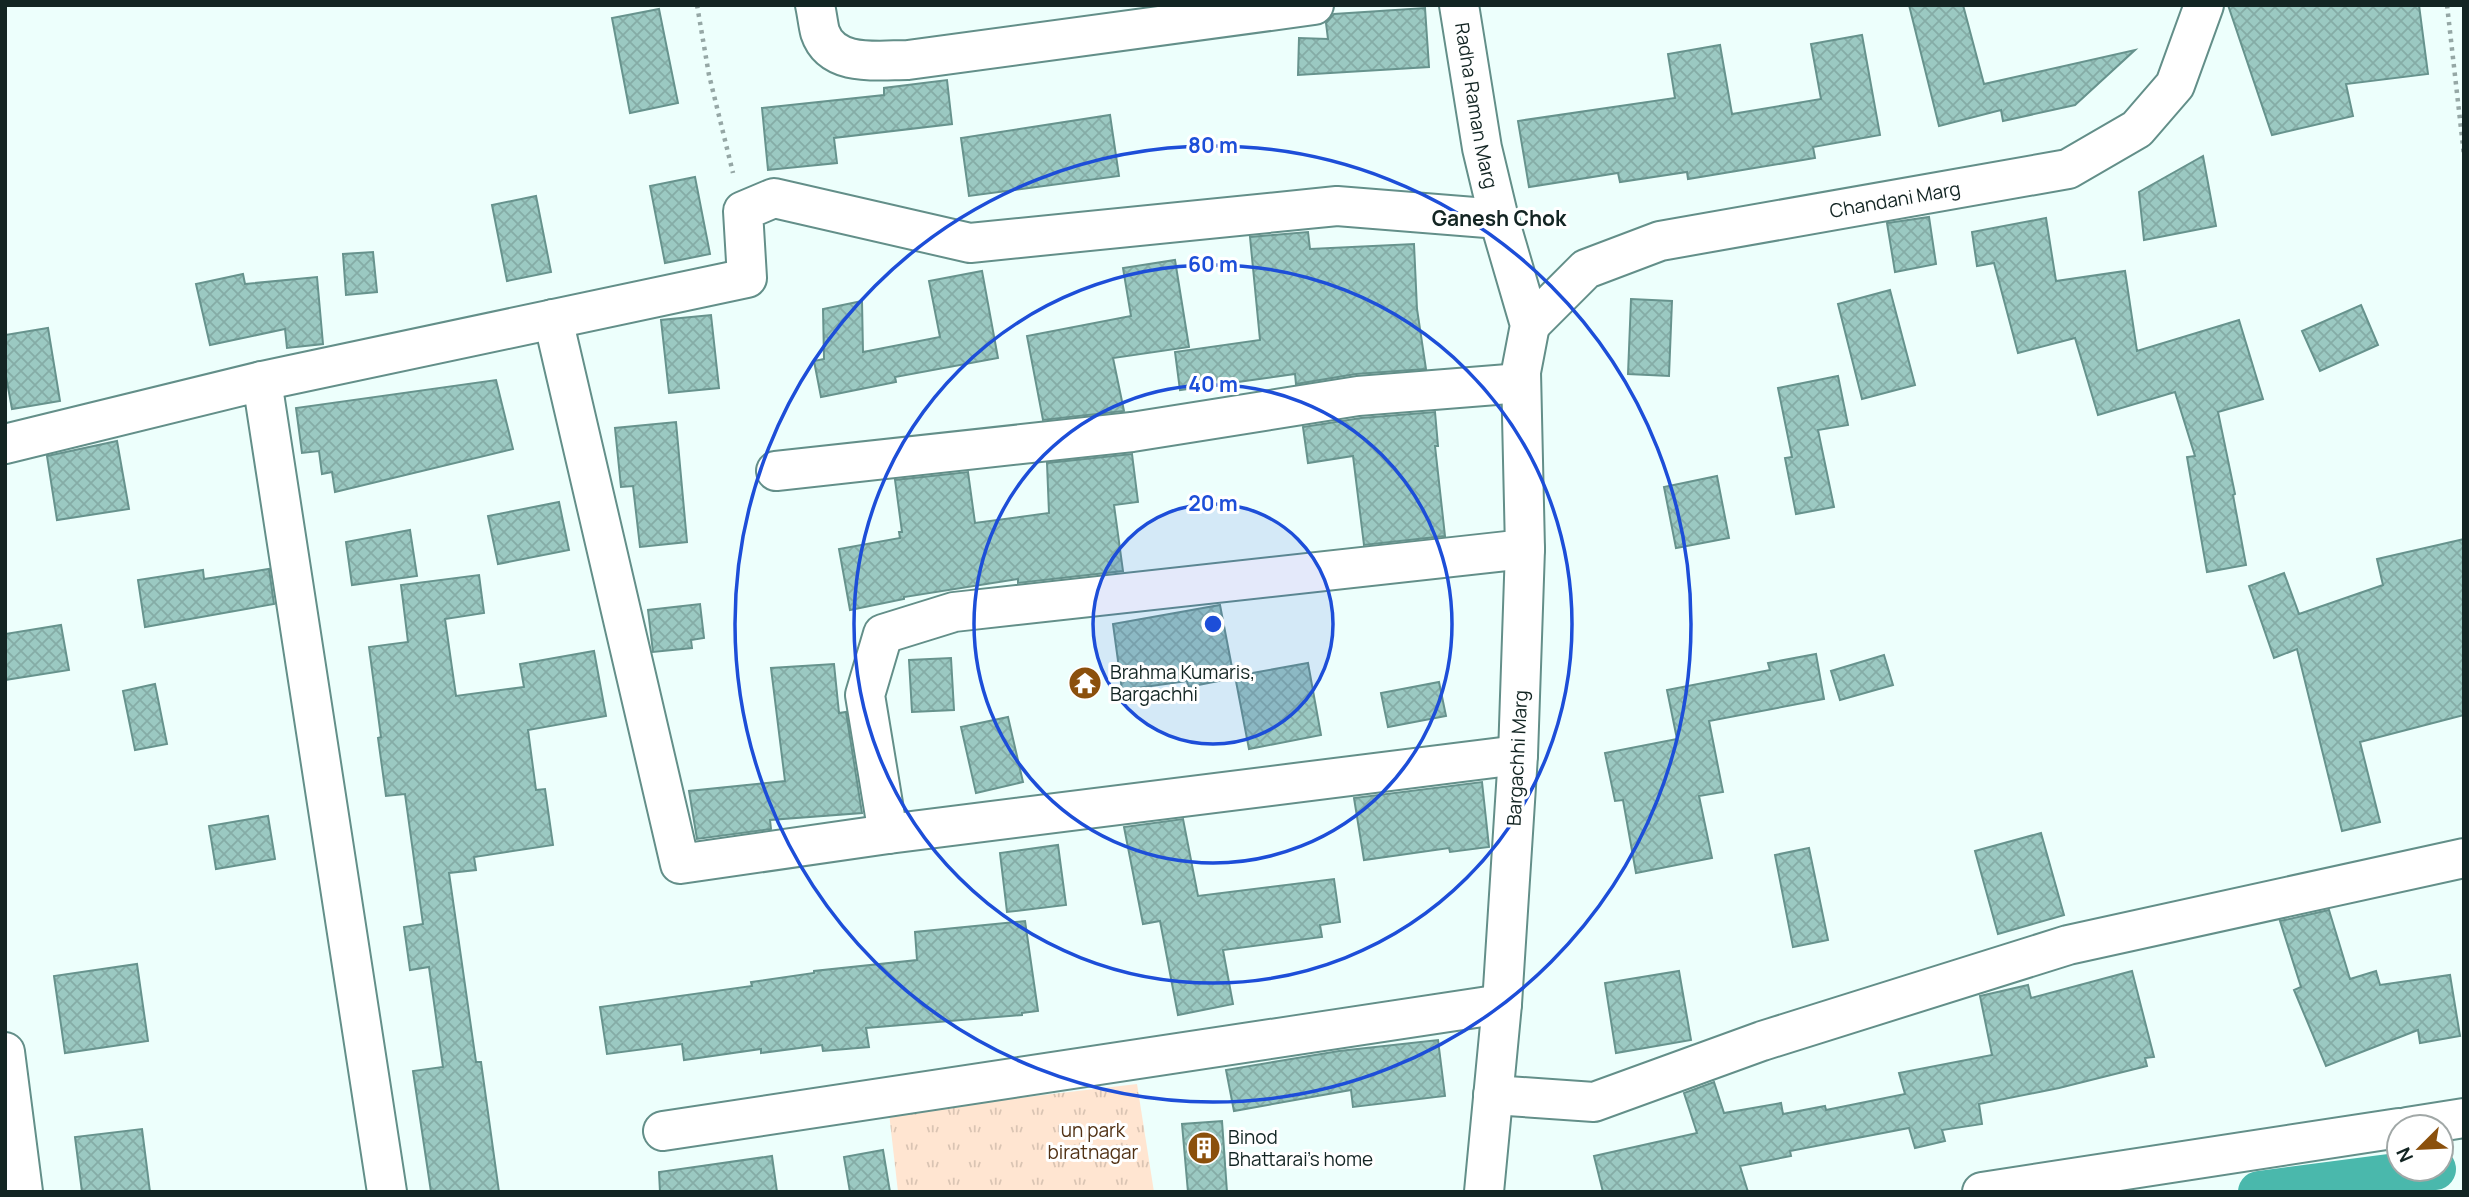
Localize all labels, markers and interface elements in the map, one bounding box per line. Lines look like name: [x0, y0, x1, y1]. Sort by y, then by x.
street label: Radha Raman Marg: [1449, 21, 1504, 191]
text: 80 m: [1188, 131, 1238, 159]
street label: Chandani Marg: [1828, 175, 1962, 224]
district label: Ganesh Chok: [1432, 204, 1567, 232]
text: 60 m: [1188, 250, 1238, 278]
text: 40 m: [1188, 370, 1238, 398]
text: 20 m: [1188, 489, 1238, 517]
centre of rings: [1201, 612, 1225, 636]
place label: Brahma Kumaris, Bargachhi: [1110, 659, 1255, 707]
temple icon: Brahma Kumaris, Bargachhi: [1066, 664, 1104, 702]
street label: Bargachhi Marg: [1500, 689, 1534, 827]
north arrow: [2385, 1113, 2455, 1183]
park label: un park biratnagar: [1048, 1117, 1139, 1165]
place label: Binod Bhattarai's home: [1228, 1124, 1373, 1172]
building icon: Binod Bhattarai's home: [1185, 1129, 1223, 1167]
text: N: [2390, 1143, 2419, 1166]

